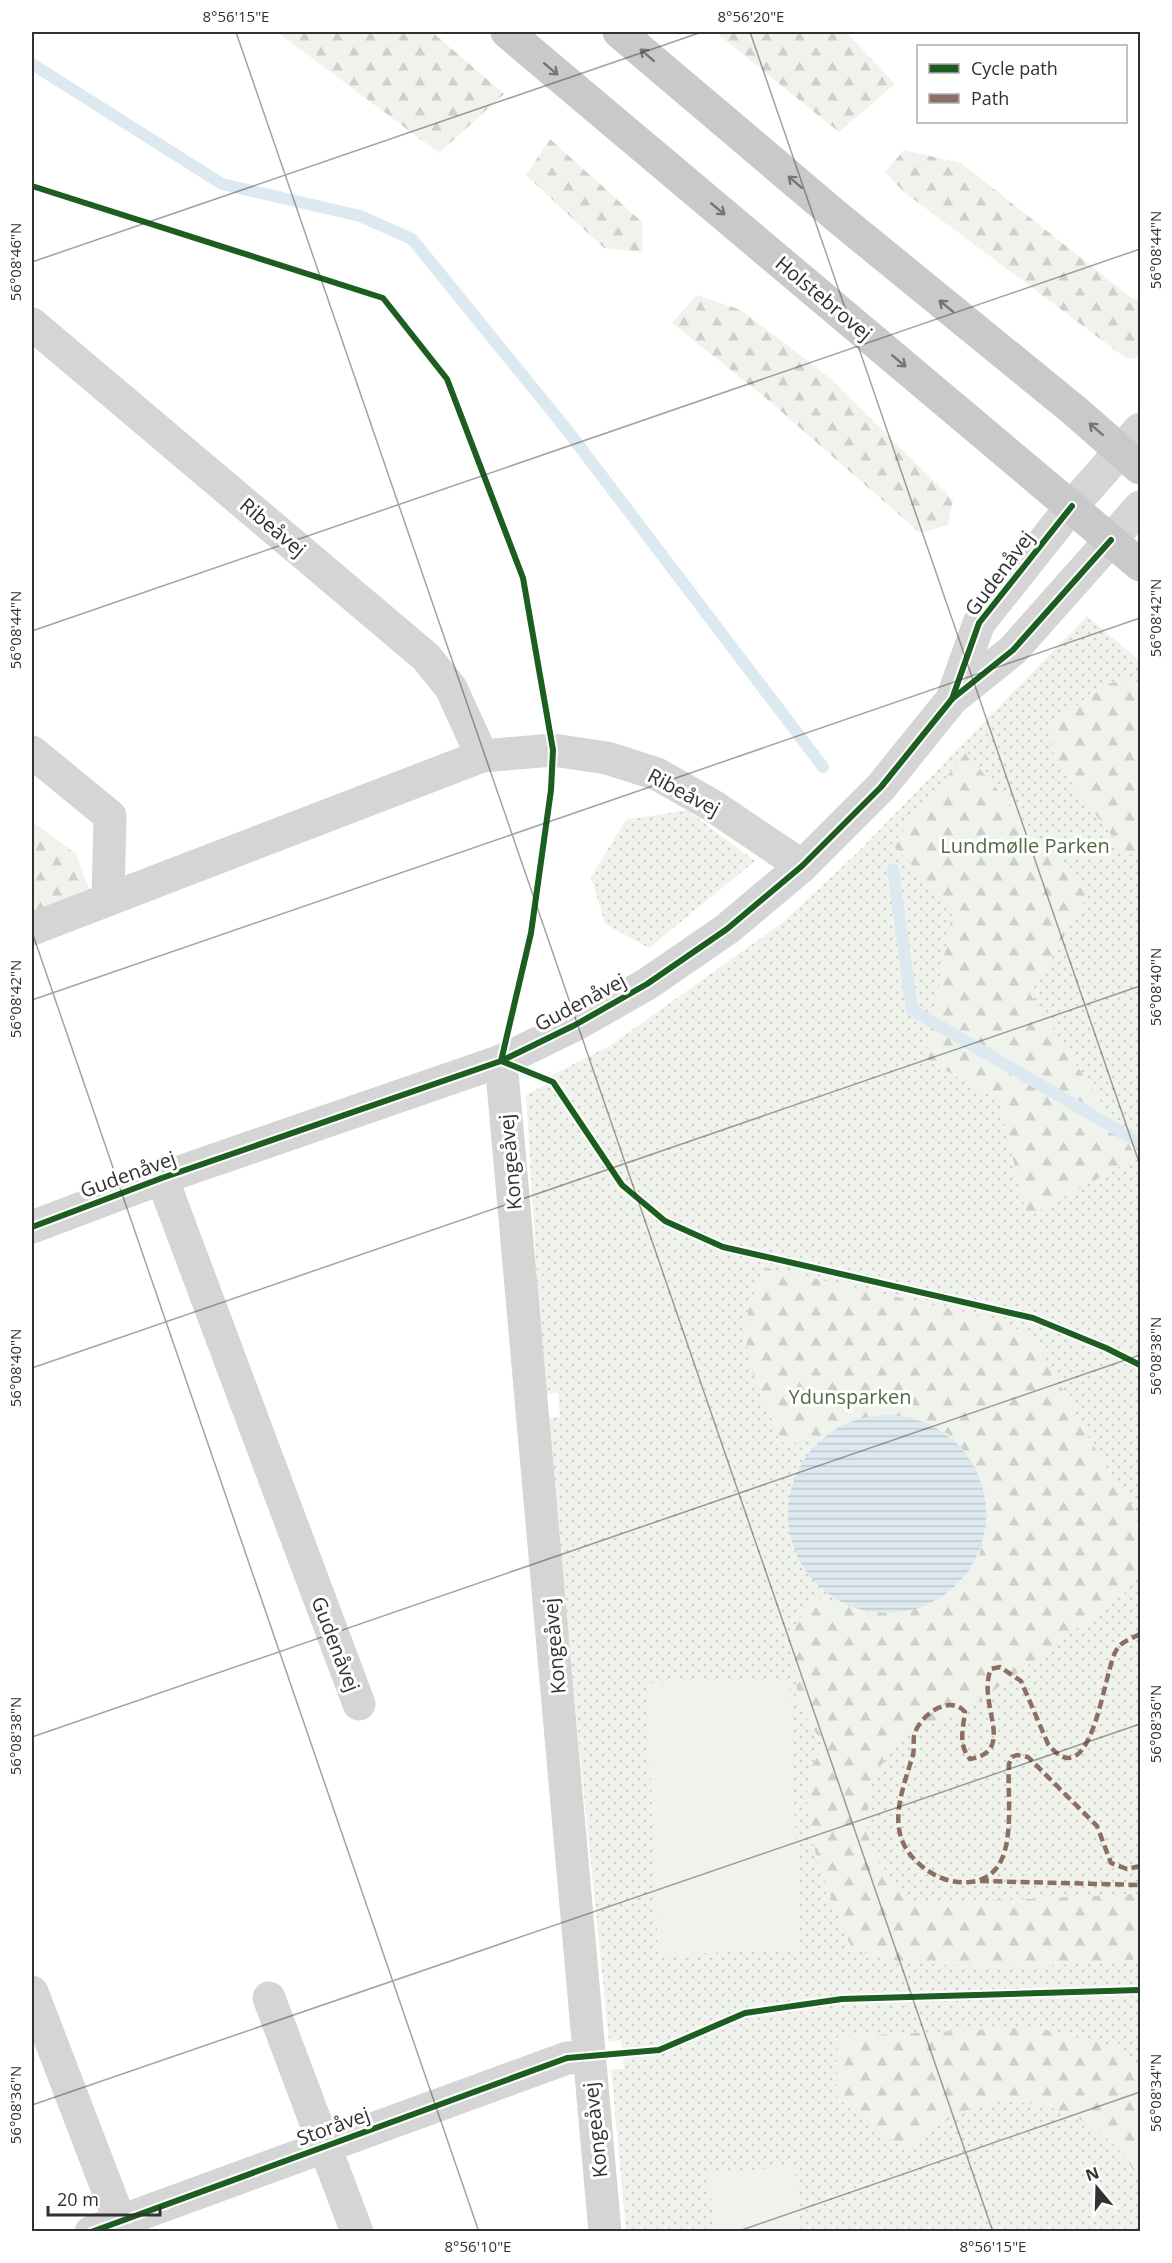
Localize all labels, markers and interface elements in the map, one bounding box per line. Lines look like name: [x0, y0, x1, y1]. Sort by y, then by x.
text: 8°56'15"E: [203, 6, 269, 26]
text: 8°56'20"E: [718, 6, 784, 26]
legend: [917, 45, 1127, 123]
one-way arrow: [640, 48, 655, 62]
text: Cycle path: [971, 56, 1058, 80]
one-way arrow: [543, 62, 558, 76]
text: Path: [971, 86, 1009, 110]
one-way arrow: [787, 175, 803, 188]
one-way arrow: [709, 202, 725, 215]
text: 56°08'44"N: [1145, 211, 1165, 289]
text: 56°08'46"N: [5, 223, 25, 301]
street label: Holstebrovej: [770, 250, 878, 346]
one-way arrow: [938, 299, 954, 312]
one-way arrow: [891, 354, 906, 368]
one-way arrow: [1089, 422, 1104, 436]
street label: Ribeåvej: [234, 492, 312, 562]
street label: Gudenåvej: [958, 525, 1040, 621]
text: 56°08'42"N: [1145, 579, 1165, 657]
text: 56°08'44"N: [5, 591, 25, 669]
street label: Ribeåvej: [643, 762, 725, 822]
park label: Lundmølle Parken: [940, 832, 1110, 859]
text: 56°08'40"N: [1145, 948, 1165, 1026]
text: 56°08'42"N: [5, 960, 25, 1038]
street label: Gudenåvej: [530, 967, 630, 1037]
street label: Kongeåvej: [492, 1113, 528, 1211]
street label: Gudenåvej: [76, 1144, 180, 1204]
text: 56°08'38"N: [1145, 1317, 1165, 1395]
text: 56°08'40"N: [5, 1329, 25, 1407]
park label: Ydunsparken: [788, 1383, 912, 1410]
street label: Gudenåvej: [305, 1593, 367, 1695]
street label: Kongeåvej: [536, 1597, 572, 1695]
text: 56°08'36"N: [1145, 1685, 1165, 1763]
text: 56°08'38"N: [5, 1697, 25, 1775]
text: 56°08'34"N: [1145, 2054, 1165, 2132]
text: 56°08'36"N: [5, 2066, 25, 2144]
street label: Kongeåvej: [577, 2081, 613, 2179]
street label: Storåvej: [293, 2100, 373, 2152]
north arrow: [1067, 2158, 1127, 2218]
text: N: [1082, 2161, 1102, 2186]
scale bar: [48, 2179, 160, 2217]
text: 20 m: [57, 2187, 99, 2211]
text: 8°56'10"E: [445, 2236, 511, 2256]
text: 8°56'15"E: [960, 2236, 1026, 2256]

